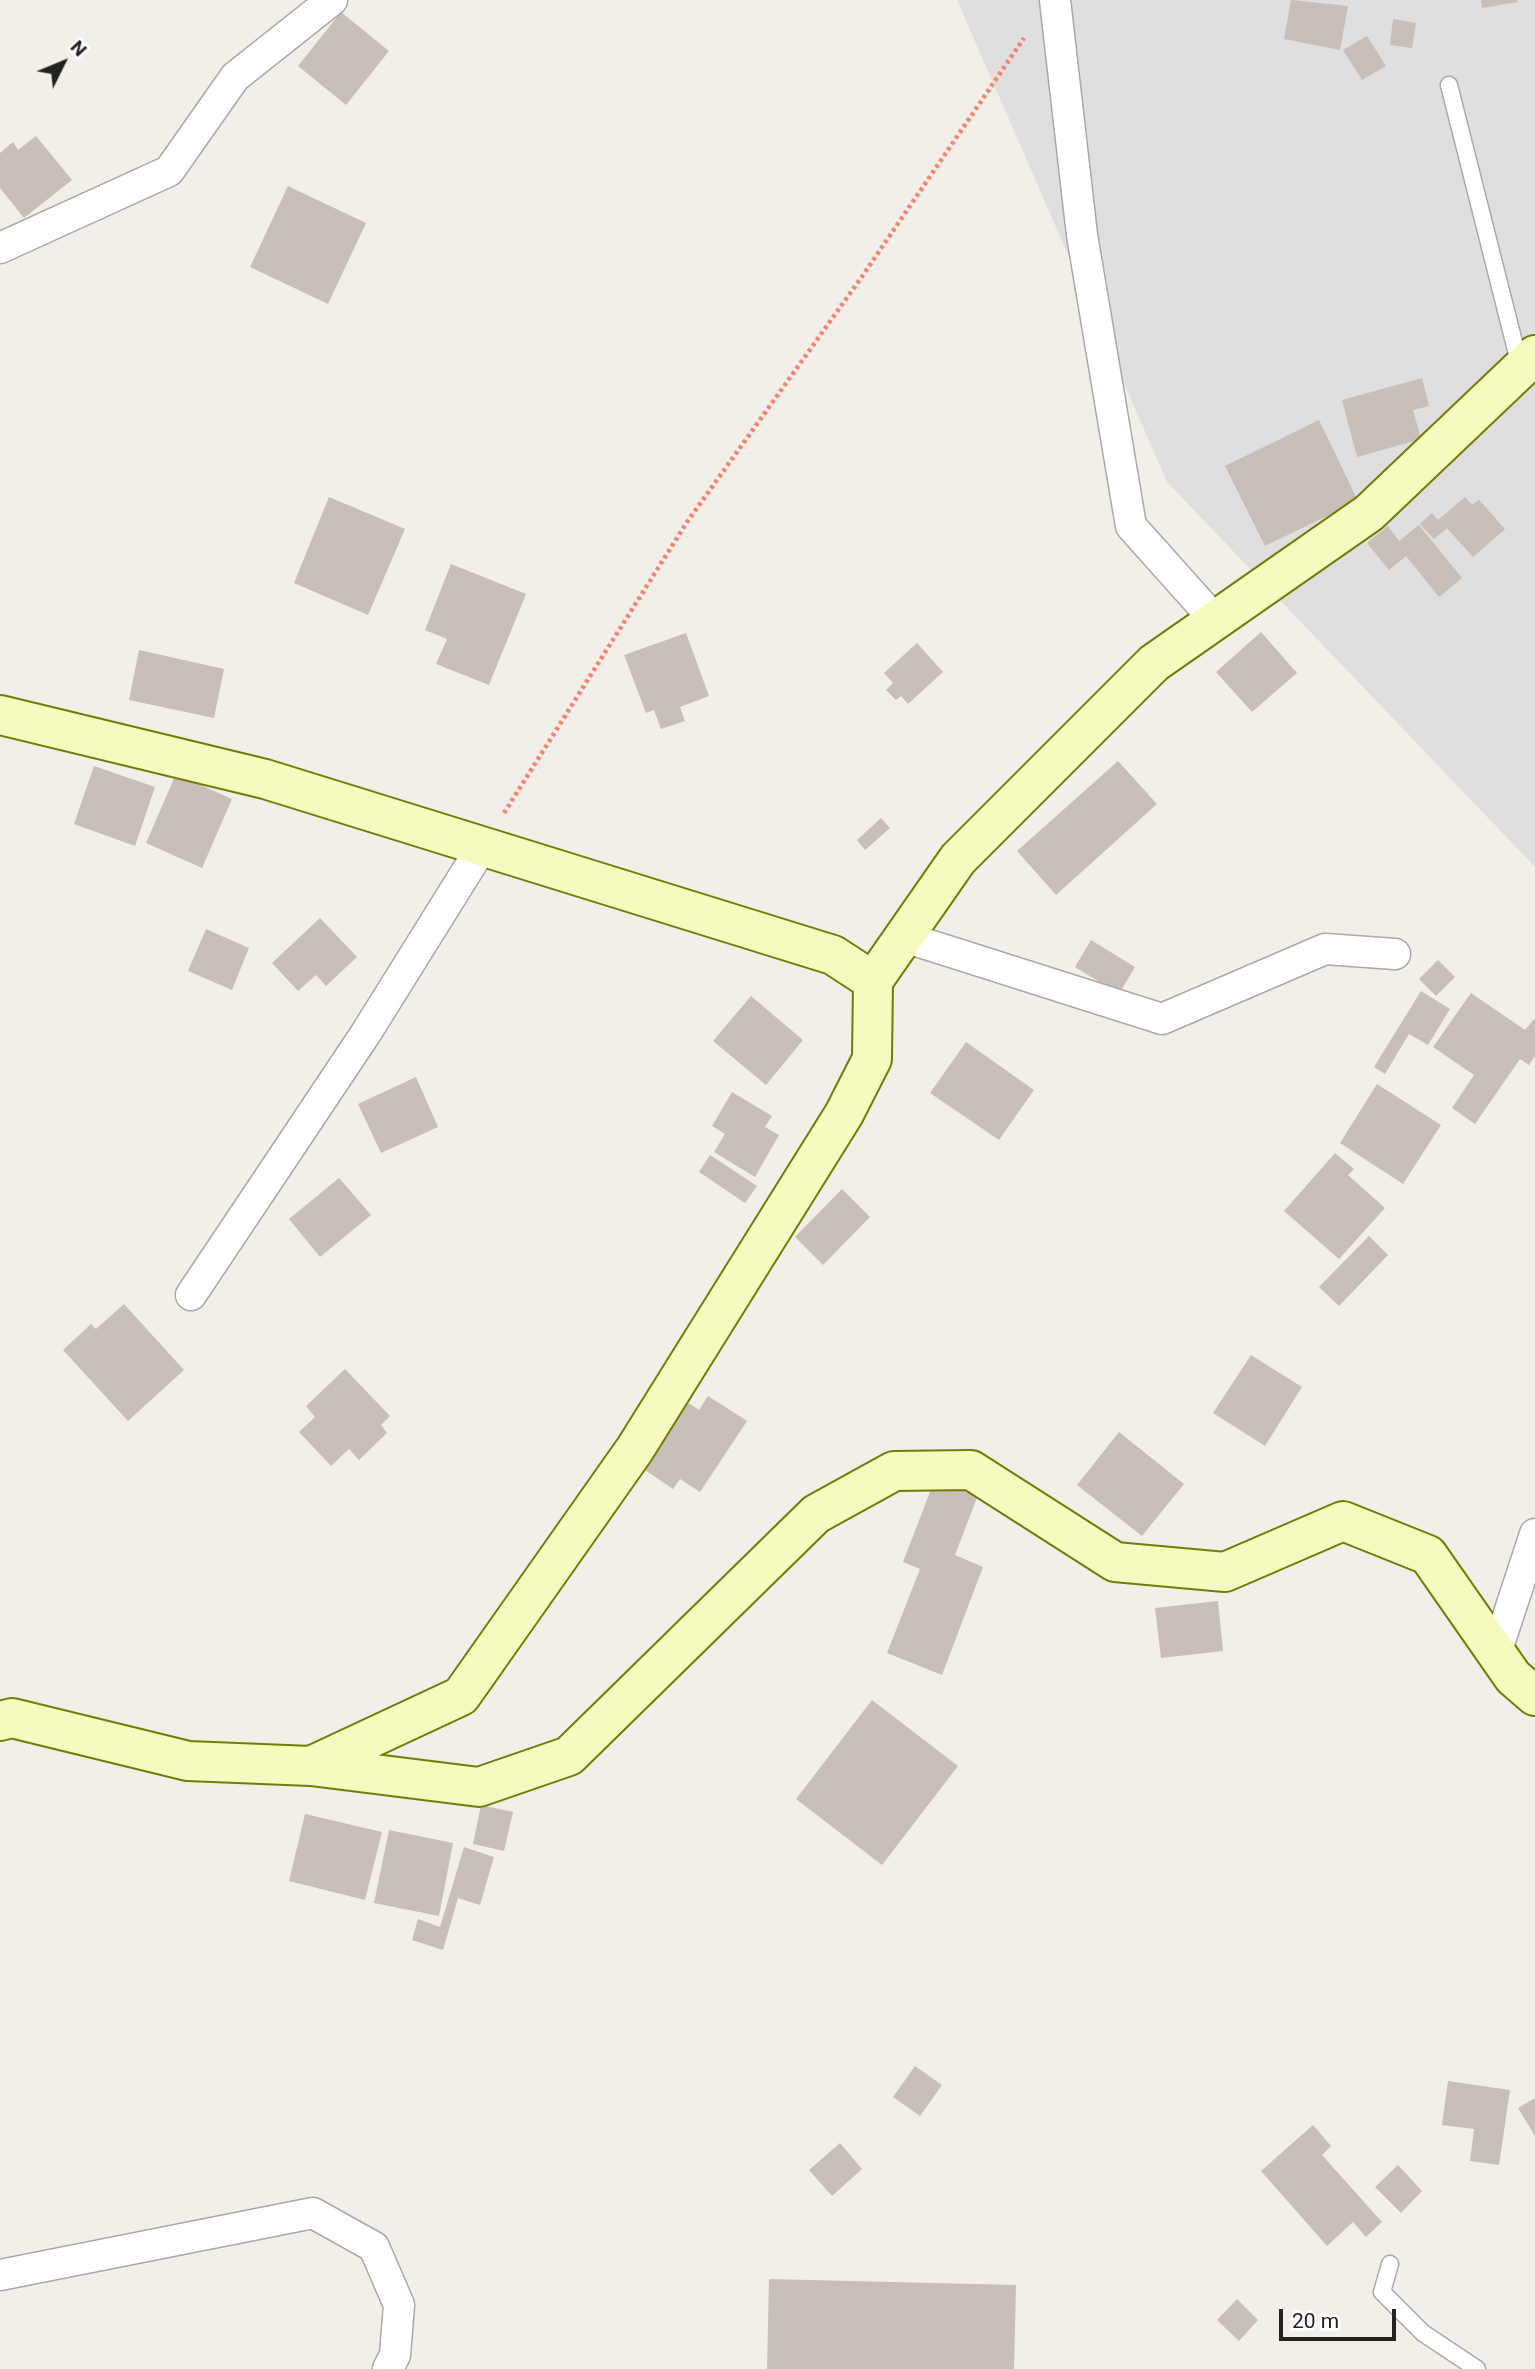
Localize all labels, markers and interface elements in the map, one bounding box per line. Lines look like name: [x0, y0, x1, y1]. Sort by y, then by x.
north arrow: [28, 28, 98, 98]
text: N: [66, 36, 92, 61]
scale bar: [1283, 2296, 1400, 2340]
text: 20 m: [1292, 2309, 1339, 2333]

